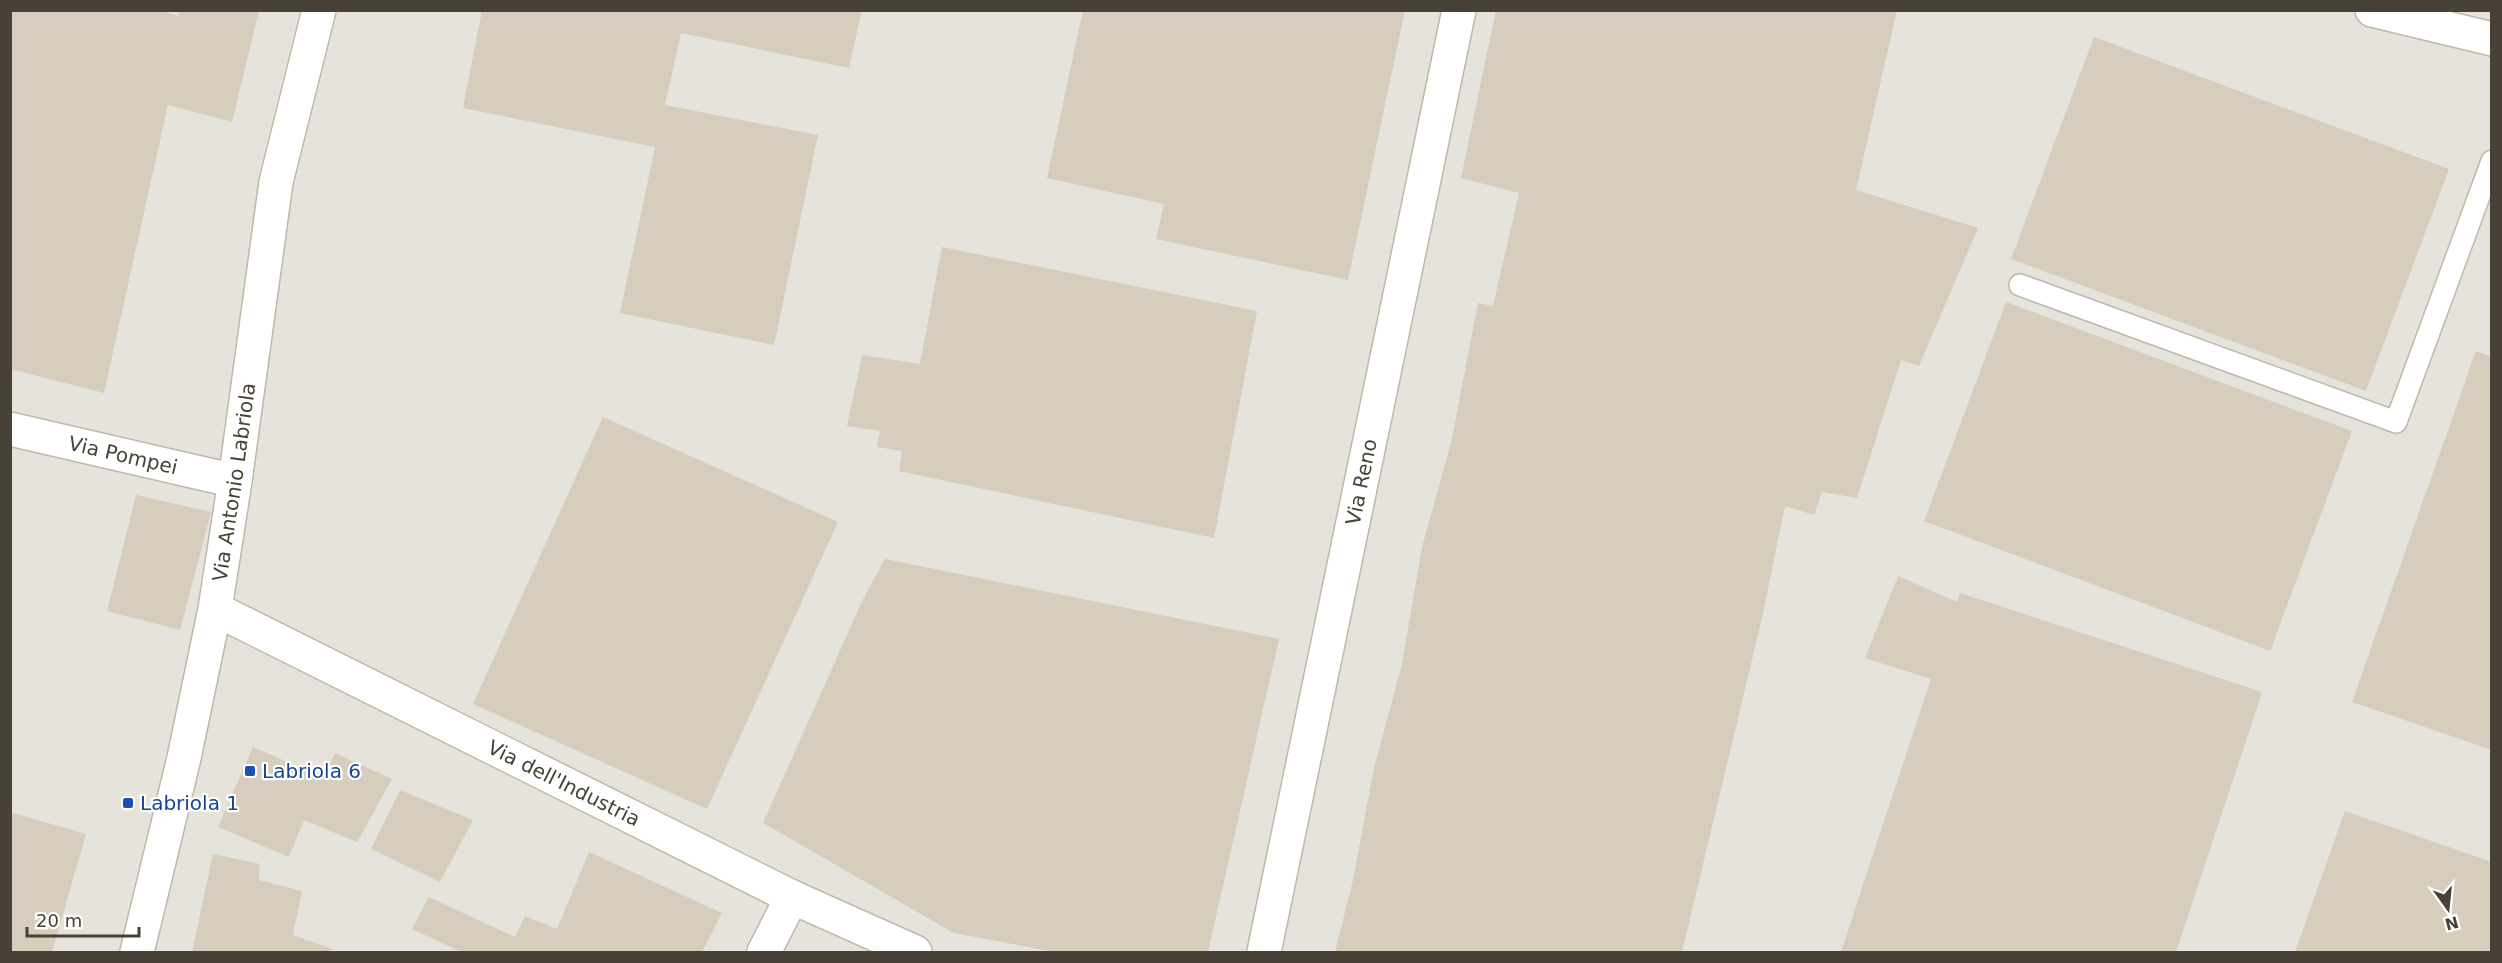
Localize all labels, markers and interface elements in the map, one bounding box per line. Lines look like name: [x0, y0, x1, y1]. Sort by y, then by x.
street label: Via Antonio Labriola: [207, 381, 260, 583]
street label: Via Pompei: [66, 431, 180, 479]
street label: Via Reno: [1341, 437, 1382, 527]
street label: Via dell'Industria: [484, 735, 644, 831]
place label: Labriola 6: [262, 759, 361, 783]
marker: Labriola 6: [243, 764, 257, 778]
place label: Labriola 1: [140, 791, 239, 815]
marker: Labriola 1: [121, 796, 135, 810]
north arrow: [2418, 879, 2478, 939]
scale bar: [27, 900, 140, 938]
text: 20 m: [36, 910, 82, 931]
text: N: [2443, 912, 2461, 934]

